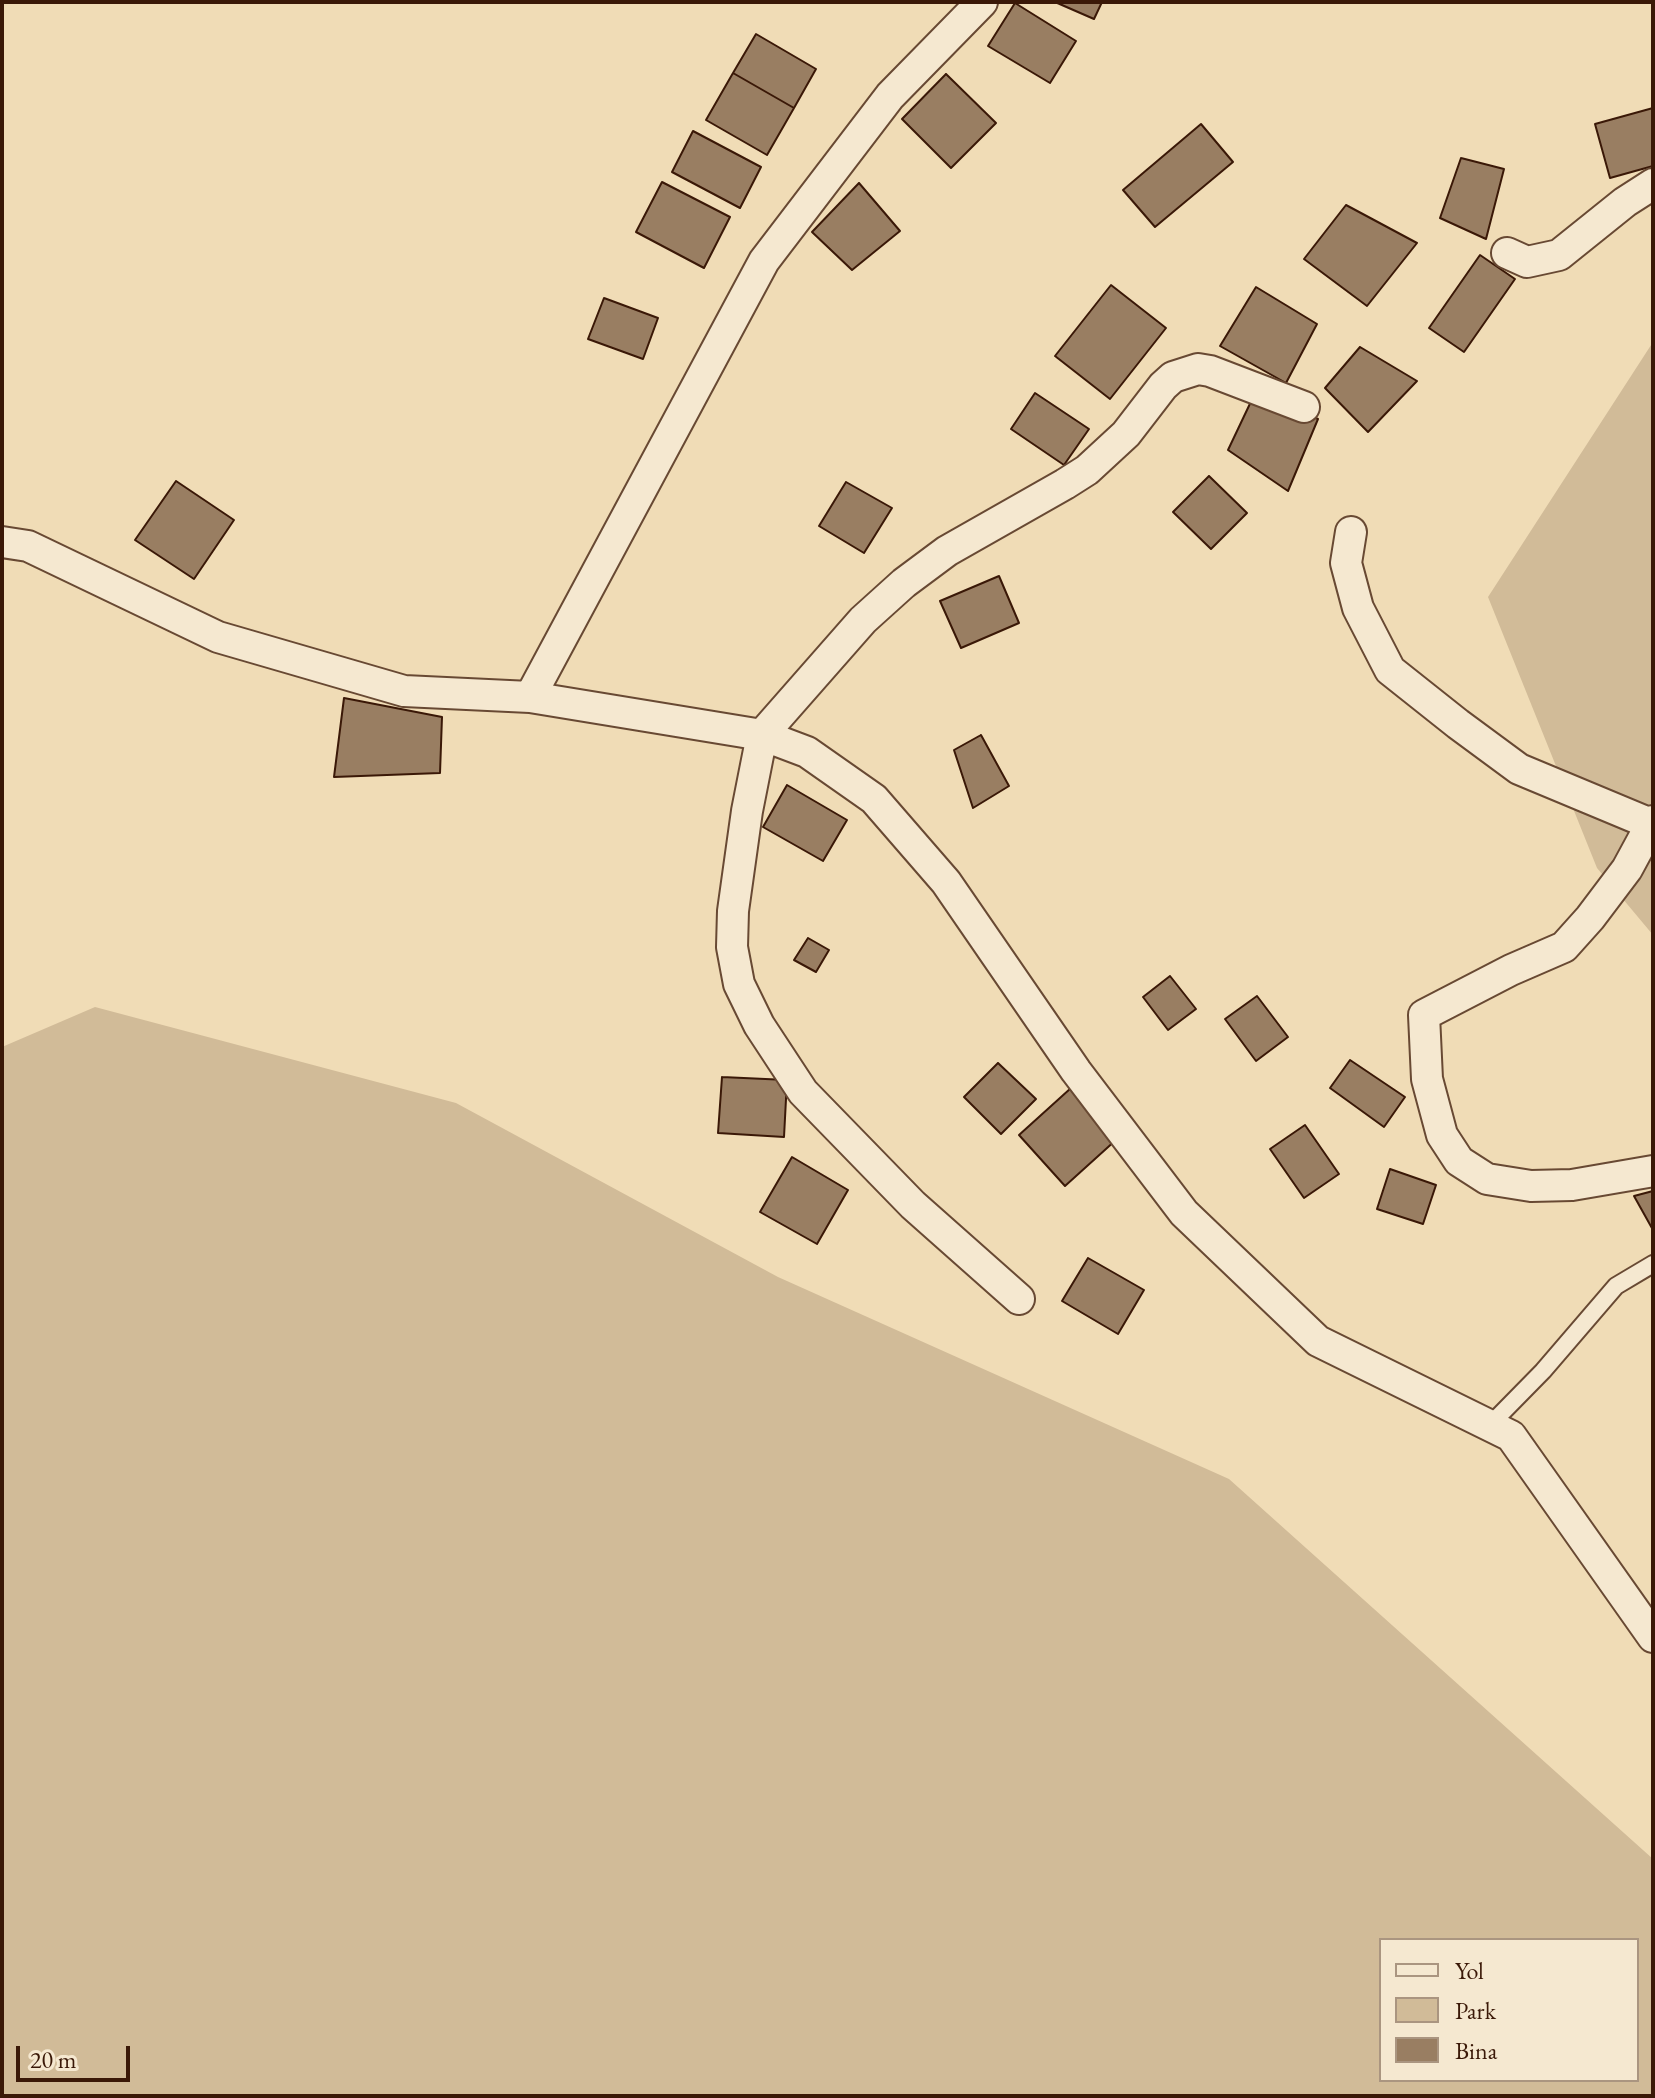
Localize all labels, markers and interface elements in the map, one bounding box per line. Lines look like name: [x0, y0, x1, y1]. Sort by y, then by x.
legend: [1379, 1938, 1639, 2082]
text: Yol: [1455, 1955, 1484, 1986]
text: Park: [1455, 1995, 1496, 2026]
scale bar: [20, 2030, 134, 2080]
text: Bina: [1455, 2035, 1497, 2066]
text: 20 m: [30, 2044, 77, 2075]

